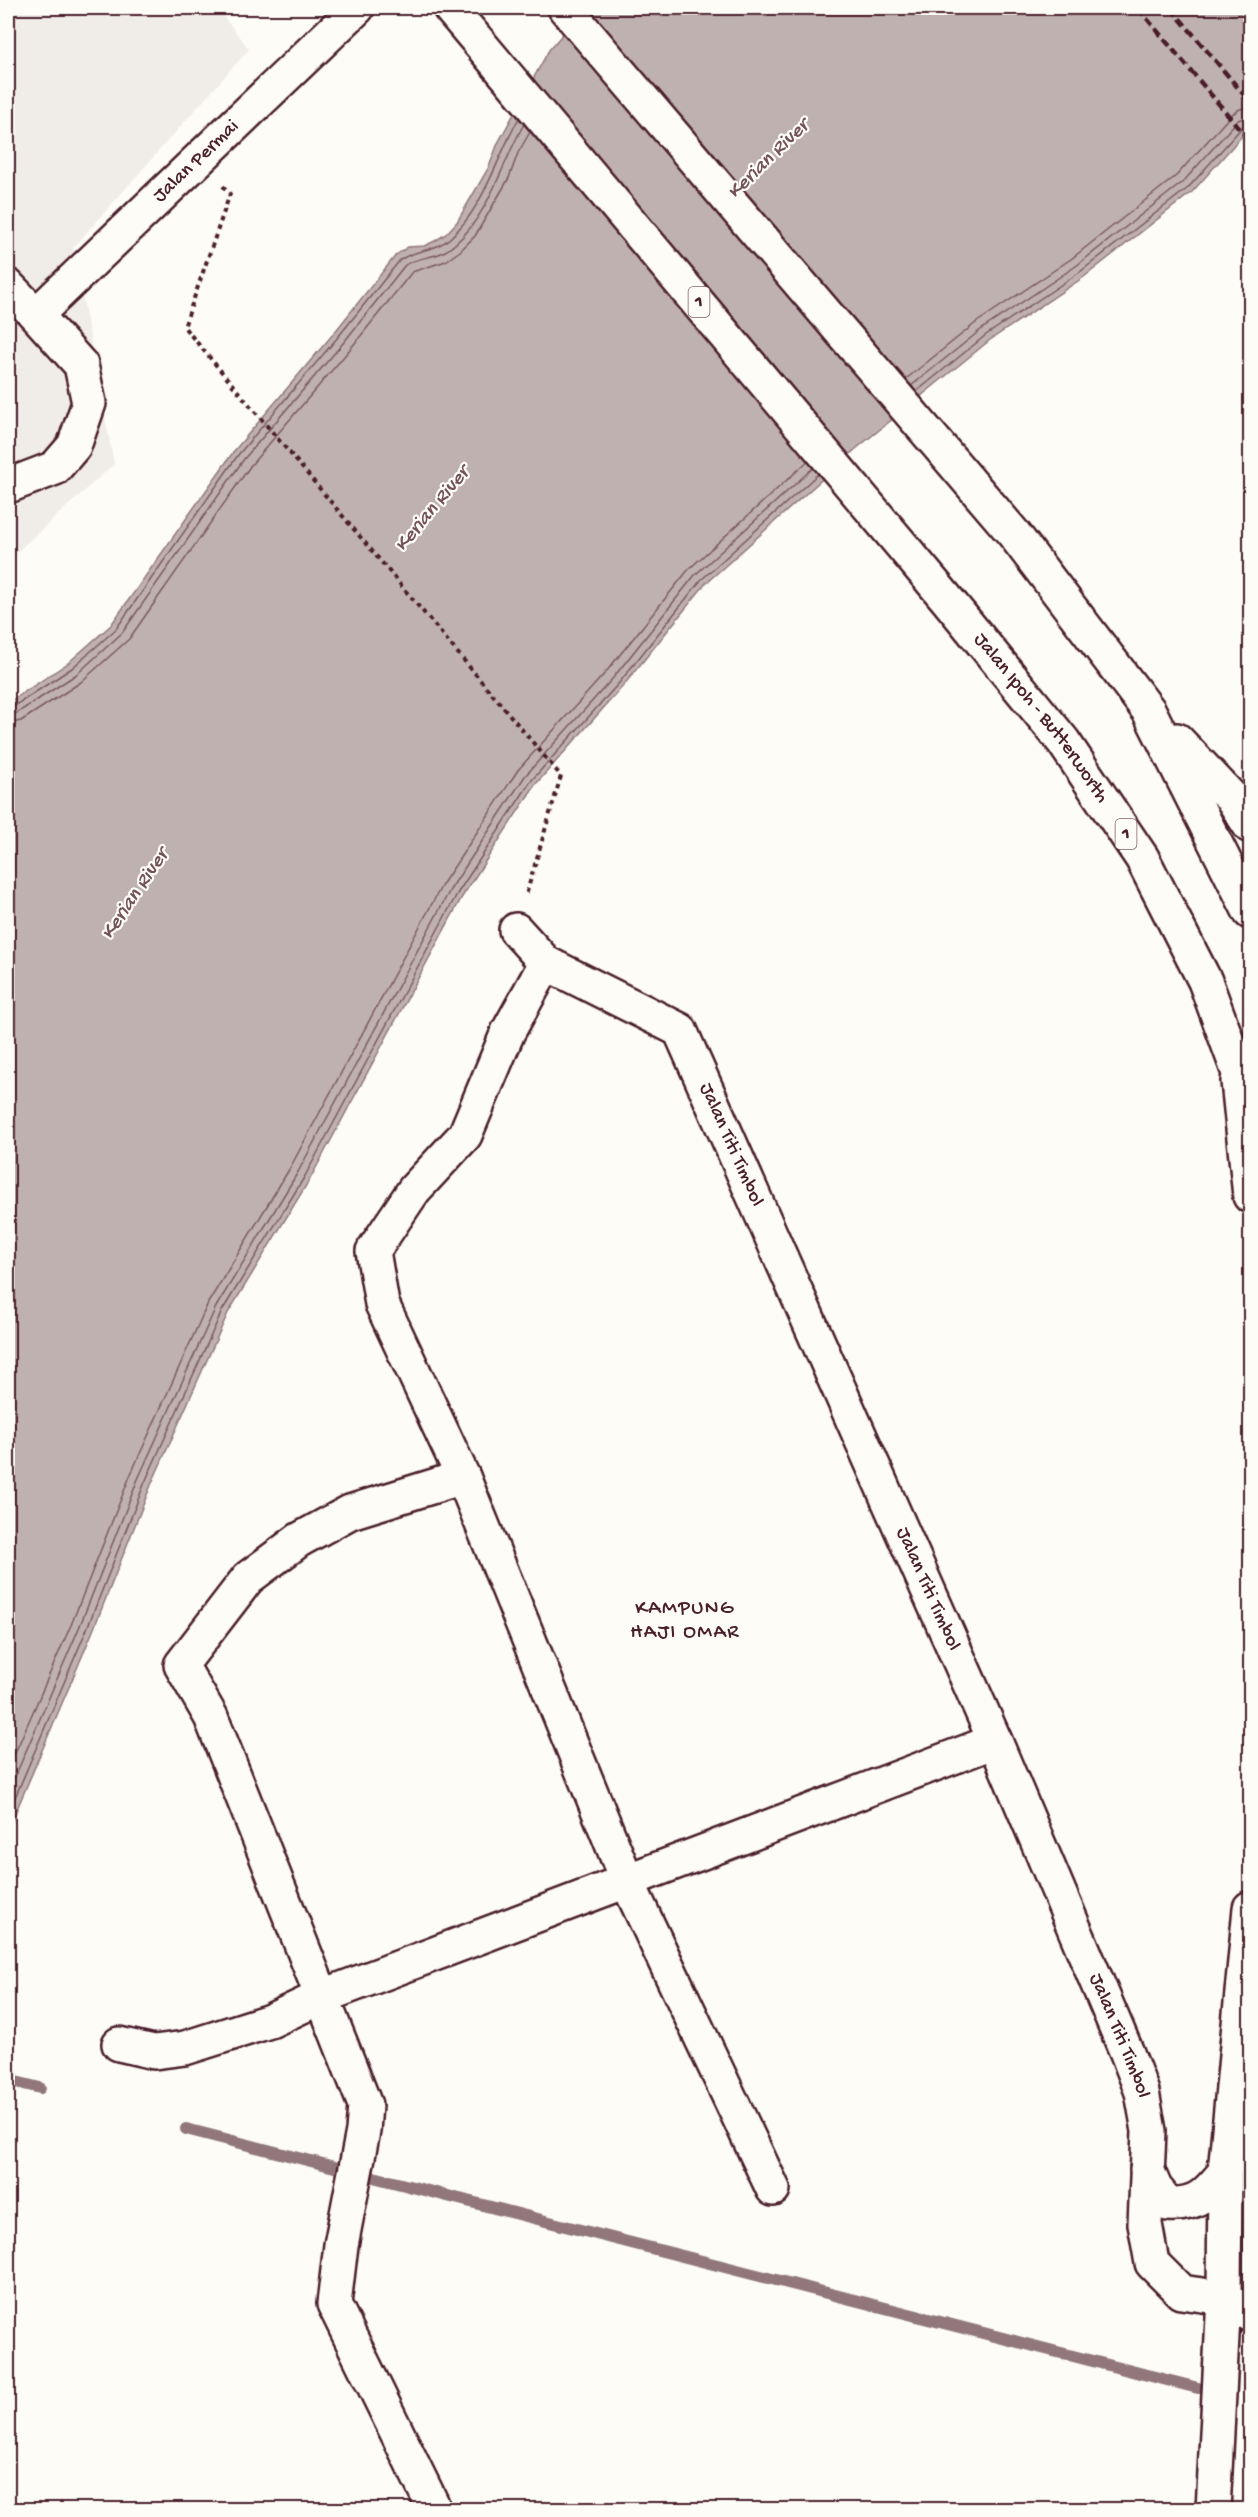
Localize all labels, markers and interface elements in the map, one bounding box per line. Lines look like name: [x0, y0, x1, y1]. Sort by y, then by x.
water label: Kerian River: [723, 112, 818, 205]
street label: Jalan Permai: [149, 115, 244, 208]
road number: 1: [688, 287, 710, 317]
water label: Kerian River: [390, 459, 479, 558]
street label: Jalan Ipoh - Butterworth: [968, 629, 1113, 808]
road number: 1: [1116, 819, 1136, 849]
water label: Kerian River: [97, 841, 178, 945]
street label: Jalan Titi Timbol: [694, 1080, 768, 1210]
street label: Jalan Titi Timbol: [890, 1524, 965, 1654]
district label: KAMPUNG HAJI OMAR: [630, 1597, 740, 1646]
street label: Jalan Titi Timbol: [1083, 1970, 1154, 2100]

